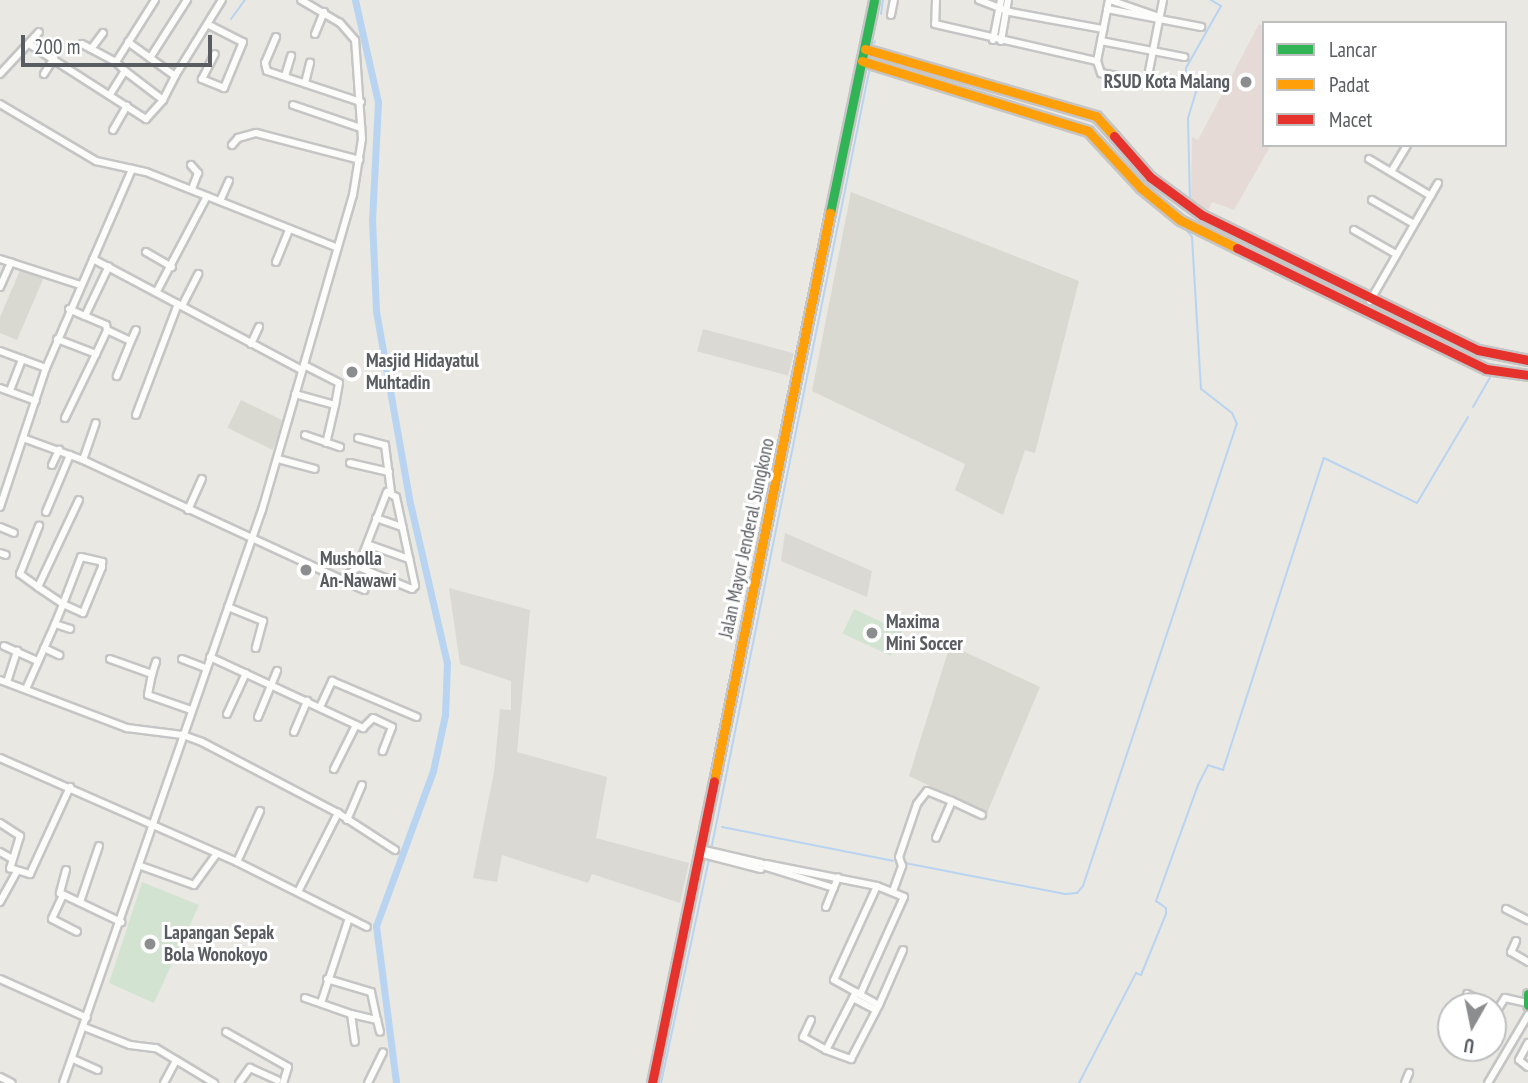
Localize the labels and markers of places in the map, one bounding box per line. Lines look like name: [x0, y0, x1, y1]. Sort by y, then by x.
place label: RSUD Kota Malang: [1104, 71, 1230, 93]
marker: RSUD Kota Malang: [1236, 72, 1256, 92]
place label: Masjid Hidayatul Muhtadin: [366, 350, 479, 394]
marker: Masjid Hidayatul Muhtadin: [344, 364, 360, 380]
place label: Musholla An-Nawawi: [320, 548, 397, 592]
marker: Musholla An-Nawawi: [298, 562, 314, 578]
place label: Maxima Mini Soccer: [886, 611, 963, 655]
marker: Maxima Mini Soccer: [864, 625, 880, 641]
place label: Lapangan Sepak Bola Wonokoyo: [164, 922, 274, 966]
marker: Lapangan Sepak Bola Wonokoyo: [142, 936, 158, 952]

